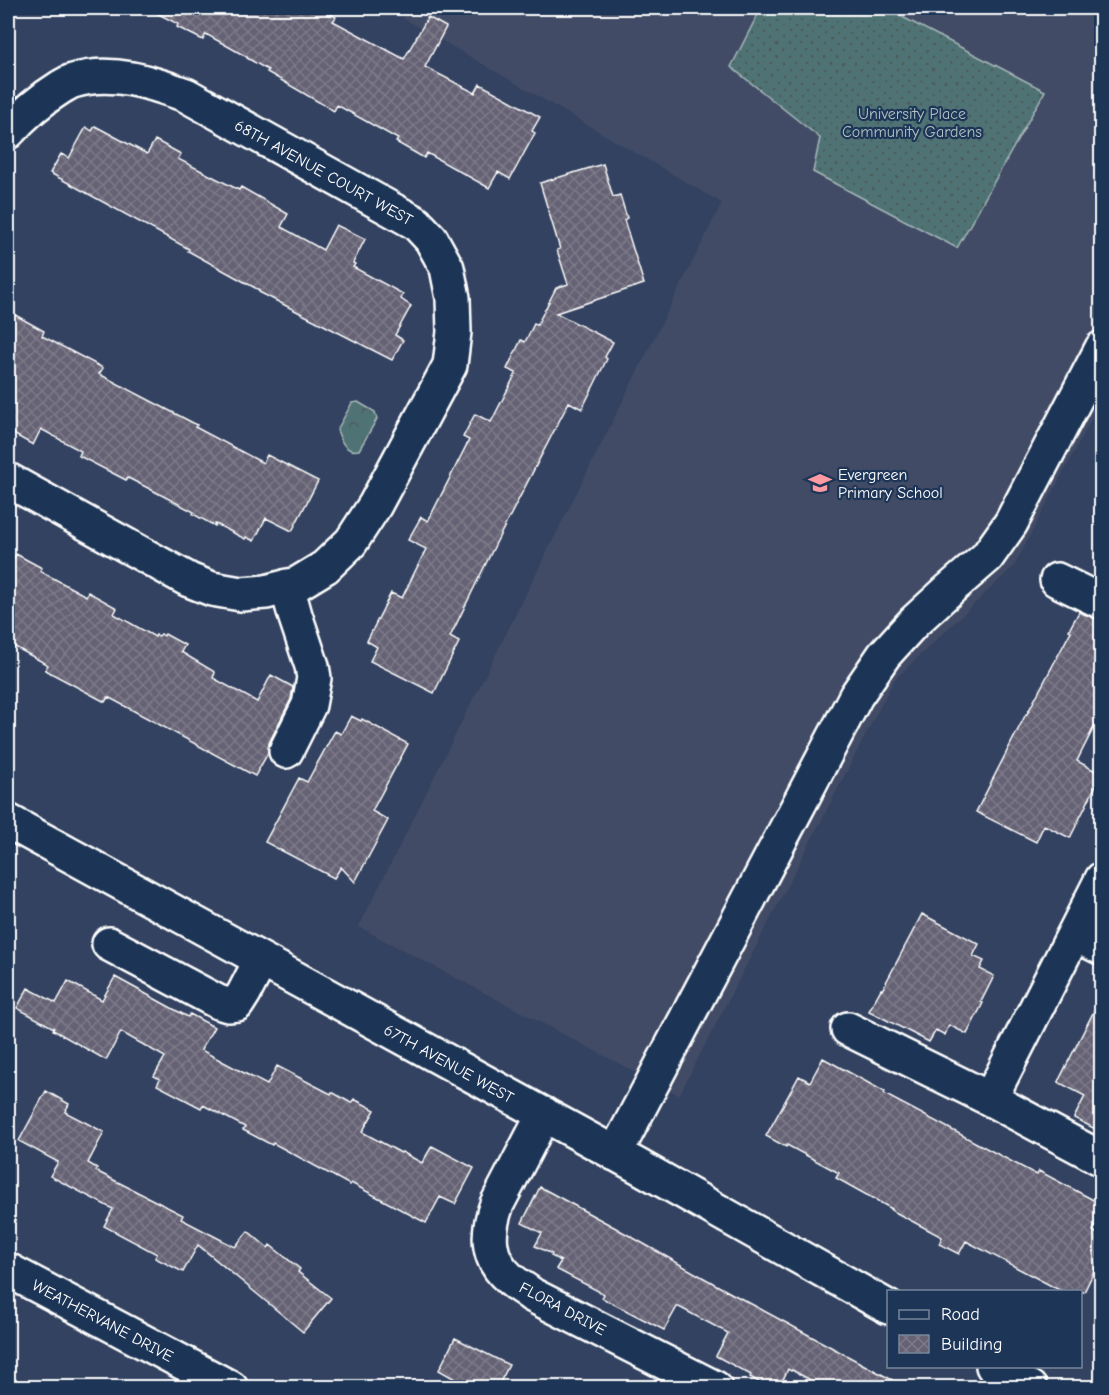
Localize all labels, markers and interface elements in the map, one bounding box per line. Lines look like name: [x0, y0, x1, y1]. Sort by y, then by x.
park label: University Place Community Gardens: [842, 105, 982, 141]
street label: 68TH AVENUE COURT WEST: [231, 116, 416, 230]
place label: Evergreen Primary School: [838, 466, 943, 502]
school or university icon: Evergreen Primary School: [807, 470, 833, 496]
street label: 67TH AVENUE WEST: [380, 1021, 517, 1107]
street label: WEATHERVANE DRIVE: [29, 1276, 176, 1366]
street label: FLORA DRIVE: [516, 1279, 609, 1339]
legend: [887, 1290, 1082, 1368]
text: Road: [941, 1304, 980, 1325]
text: Building: [941, 1334, 1003, 1355]

